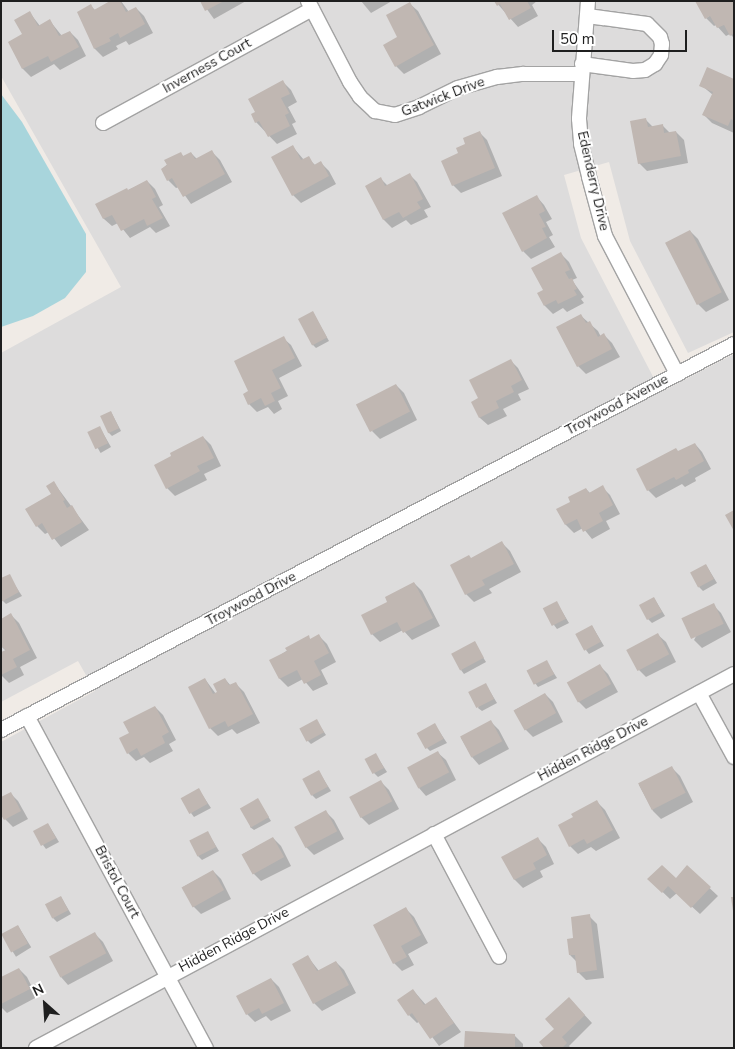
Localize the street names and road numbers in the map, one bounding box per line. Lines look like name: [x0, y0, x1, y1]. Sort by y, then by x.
street label: Inverness Court: [160, 35, 254, 97]
street label: Gatwick Drive: [399, 73, 487, 121]
street label: Edenderry Drive: [573, 130, 613, 232]
street label: Troywood Avenue: [563, 371, 671, 439]
street label: Troywood Drive: [203, 568, 299, 630]
street label: Hidden Ridge Drive: [535, 713, 651, 785]
street label: Bristol Court: [91, 843, 143, 921]
street label: Hidden Ridge Drive: [176, 904, 292, 976]

